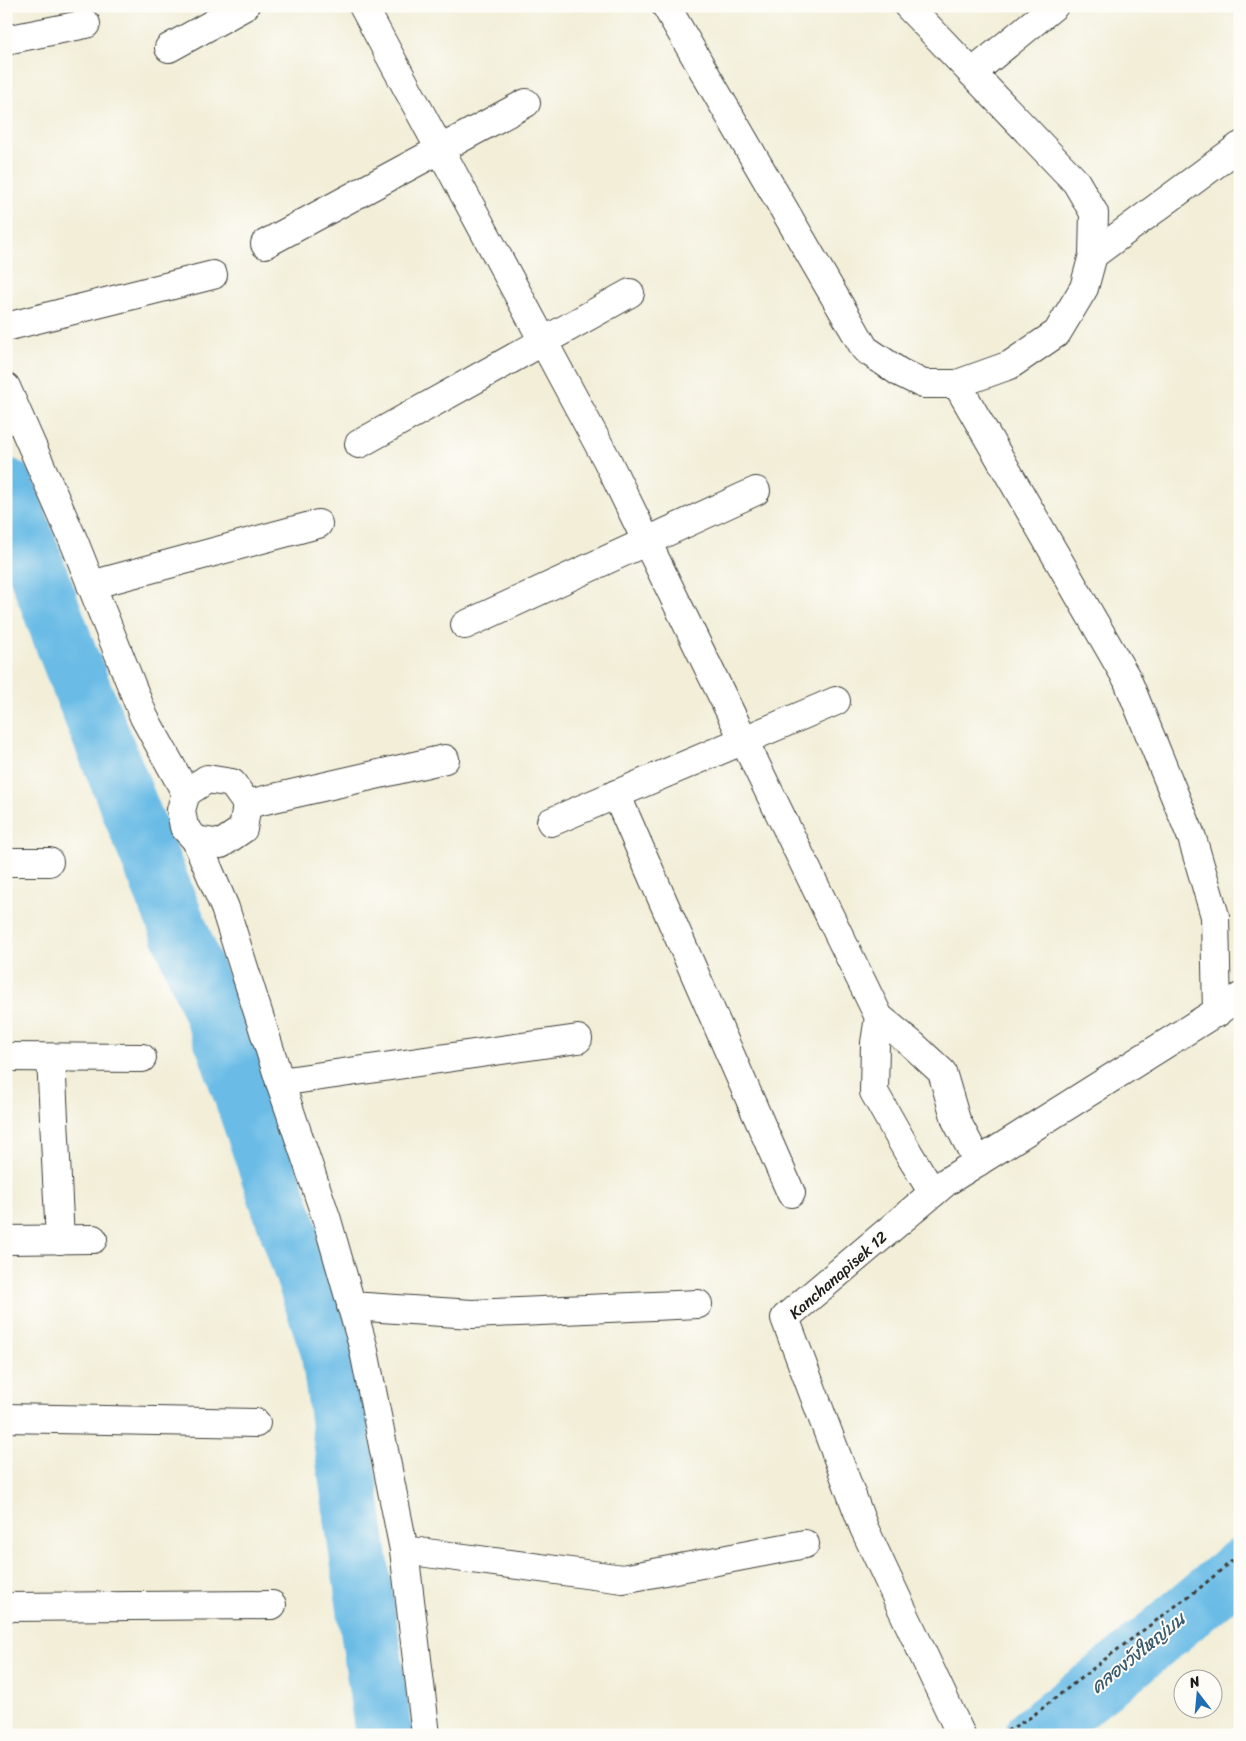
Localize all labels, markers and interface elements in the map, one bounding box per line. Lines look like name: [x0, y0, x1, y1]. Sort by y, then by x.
street label: Kanchanapisek 12: [782, 1223, 894, 1327]
water label: คลองวังใหญ่บน: [1083, 1603, 1194, 1702]
north arrow: [1174, 1668, 1224, 1718]
text: N: [1185, 1669, 1203, 1696]

